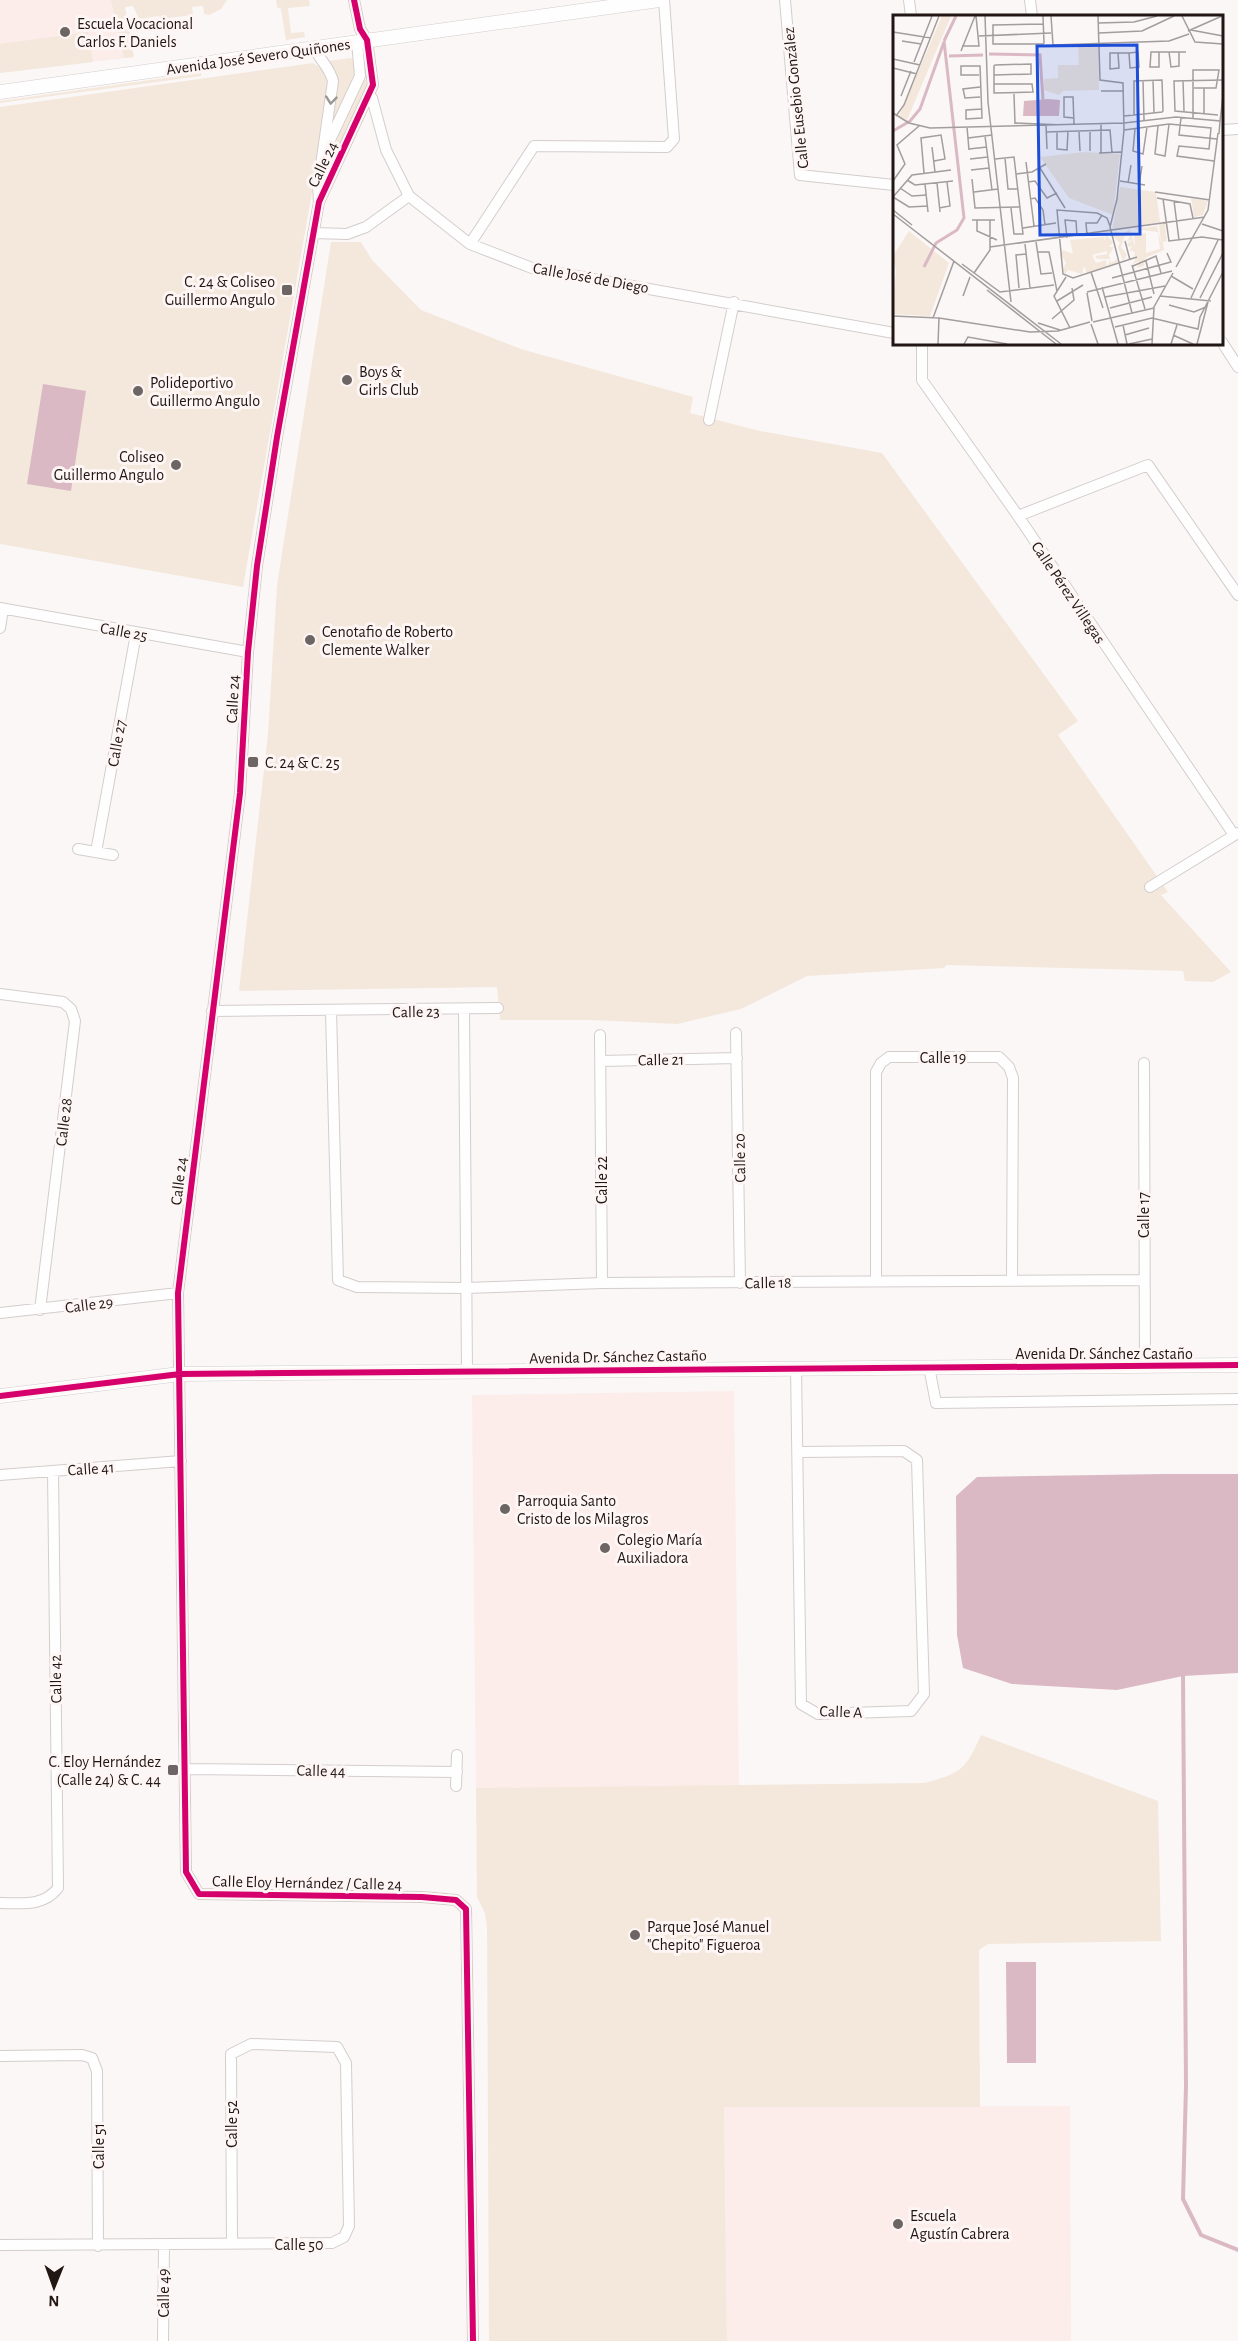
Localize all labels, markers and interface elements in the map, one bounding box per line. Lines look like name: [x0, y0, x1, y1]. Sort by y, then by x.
inset map: [893, 15, 1223, 345]
place label: Escuela Vocacional Carlos F. Daniels: [77, 16, 193, 50]
marker: Escuela Vocacional Carlos F. Daniels: [58, 25, 72, 39]
street label: Calle Eusebio González: [781, 26, 811, 169]
street label: Avenida José Severo Quiñones: [165, 36, 351, 79]
one-way arrow: [325, 96, 338, 105]
street label: Calle 24: [305, 139, 341, 190]
street label: Calle José de Diego: [532, 260, 650, 296]
place label: C. 24 & Coliseo Guillermo Angulo: [165, 274, 275, 308]
marker: C. 24 & Coliseo Guillermo Angulo: [280, 283, 294, 297]
place label: Boys & Girls Club: [359, 364, 419, 398]
marker: Boys & Girls Club: [340, 373, 354, 387]
place label: Polideportivo Guillermo Angulo: [150, 375, 260, 409]
marker: Polideportivo Guillermo Angulo: [131, 384, 145, 398]
place label: Coliseo Guillermo Angulo: [54, 449, 164, 483]
marker: Coliseo Guillermo Angulo: [169, 458, 183, 472]
street label: Calle Pérez Villegas: [1028, 539, 1108, 647]
street label: Calle 25: [99, 620, 149, 644]
place label: Cenotafio de Roberto Clemente Walker: [322, 624, 453, 658]
marker: Cenotafio de Roberto Clemente Walker: [303, 633, 317, 647]
street label: Calle 24: [224, 674, 242, 724]
street label: Calle 27: [105, 718, 129, 768]
marker: C. 24 & C. 25: [246, 755, 260, 769]
place label: C. 24 & C. 25: [265, 755, 340, 771]
street label: Calle 23: [392, 1004, 440, 1020]
street label: Calle 19: [920, 1050, 966, 1066]
street label: Calle 21: [638, 1052, 684, 1068]
street label: Calle 28: [53, 1097, 75, 1147]
street label: Calle 20: [732, 1133, 748, 1183]
street label: Calle 24: [168, 1156, 190, 1206]
street label: Calle 22: [594, 1156, 610, 1204]
street label: Calle 17: [1136, 1192, 1152, 1238]
street label: Calle 18: [745, 1275, 792, 1291]
street label: Calle 29: [64, 1294, 114, 1316]
street label: Avenida Dr. Sánchez Castaño: [1015, 1346, 1193, 1362]
street label: Avenida Dr. Sánchez Castaño: [529, 1347, 707, 1367]
street label: Calle 41: [67, 1459, 115, 1479]
place label: Parroquia Santo Cristo de los Milagros: [517, 1493, 649, 1527]
marker: Parroquia Santo Cristo de los Milagros: [498, 1502, 512, 1516]
place label: Colegio María Auxiliadora: [617, 1532, 702, 1566]
marker: Colegio María Auxiliadora: [598, 1541, 612, 1555]
street label: Calle 42: [48, 1655, 64, 1703]
street label: Calle A: [819, 1703, 863, 1721]
place label: C. Eloy Hernández (Calle 24) & C. 44: [48, 1754, 161, 1788]
marker: C. Eloy Hernández (Calle 24) & C. 44: [166, 1763, 180, 1777]
street label: Calle 44: [296, 1763, 346, 1779]
street label: Calle Eloy Hernández / Calle 24: [212, 1873, 402, 1894]
place label: Parque José Manuel "Chepito" Figueroa: [647, 1919, 769, 1953]
marker: Parque José Manuel "Chepito" Figueroa: [628, 1928, 642, 1942]
street label: Calle 52: [224, 2100, 240, 2148]
street label: Calle 51: [91, 2123, 107, 2169]
place label: Escuela Agustín Cabrera: [910, 2208, 1010, 2242]
marker: Escuela Agustín Cabrera: [891, 2217, 905, 2231]
street label: Calle 50: [275, 2237, 323, 2253]
north arrow: [24, 2257, 84, 2317]
street label: Calle 49: [156, 2269, 172, 2317]
text: N: [48, 2293, 59, 2309]

